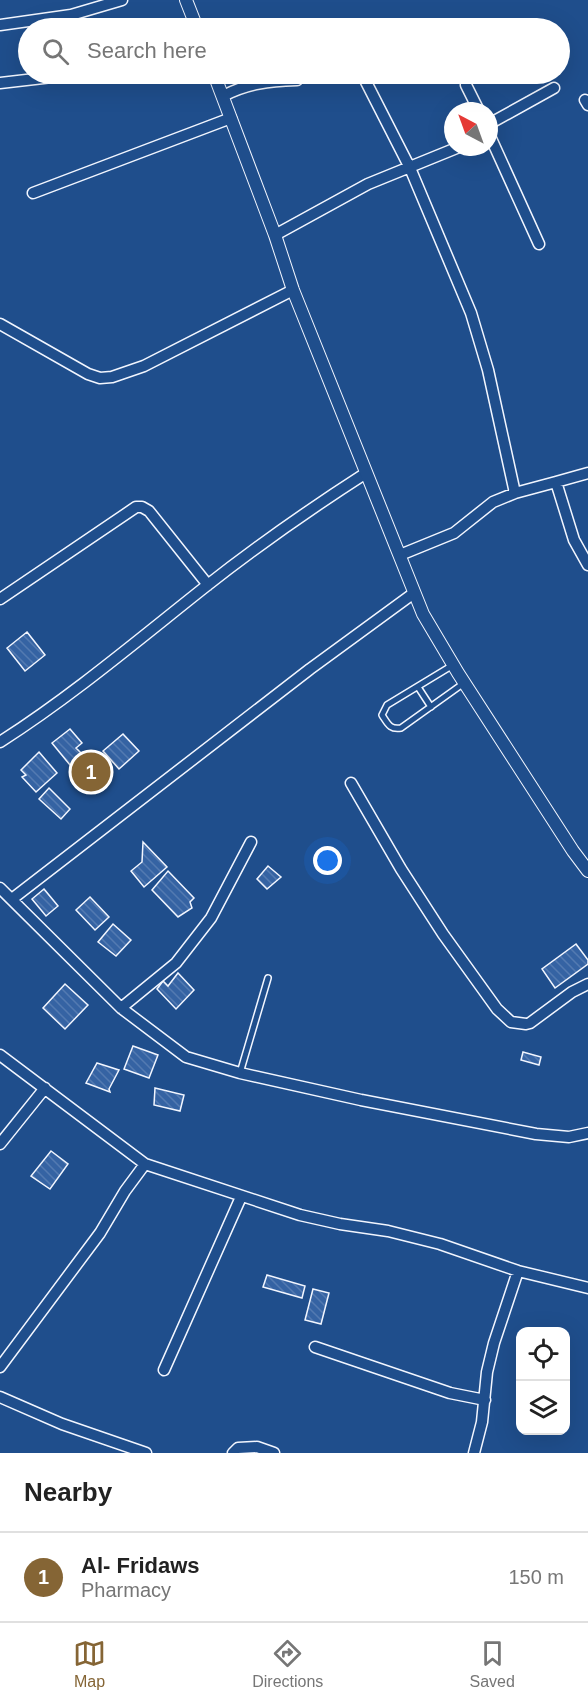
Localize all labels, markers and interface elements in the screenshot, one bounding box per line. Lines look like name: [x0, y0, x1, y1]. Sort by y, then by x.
search box: [18, 18, 570, 84]
icon: search: [39, 35, 72, 68]
text: Search here: [87, 38, 207, 63]
north arrow: [444, 102, 498, 156]
pin: 1: [72, 750, 110, 794]
your location: [313, 846, 342, 875]
map controls: [516, 1327, 570, 1435]
button: locate: [516, 1327, 570, 1381]
button: layers: [516, 1381, 570, 1435]
text: Nearby: [24, 1477, 112, 1507]
text: Al- Fridaws: [81, 1553, 200, 1578]
text: 1: [38, 1566, 49, 1588]
text: 150 m: [508, 1566, 564, 1588]
text: Pharmacy: [81, 1579, 171, 1601]
tab: Map: [73, 1637, 106, 1691]
tab: Directions: [252, 1637, 323, 1691]
tab: Saved: [470, 1637, 515, 1691]

